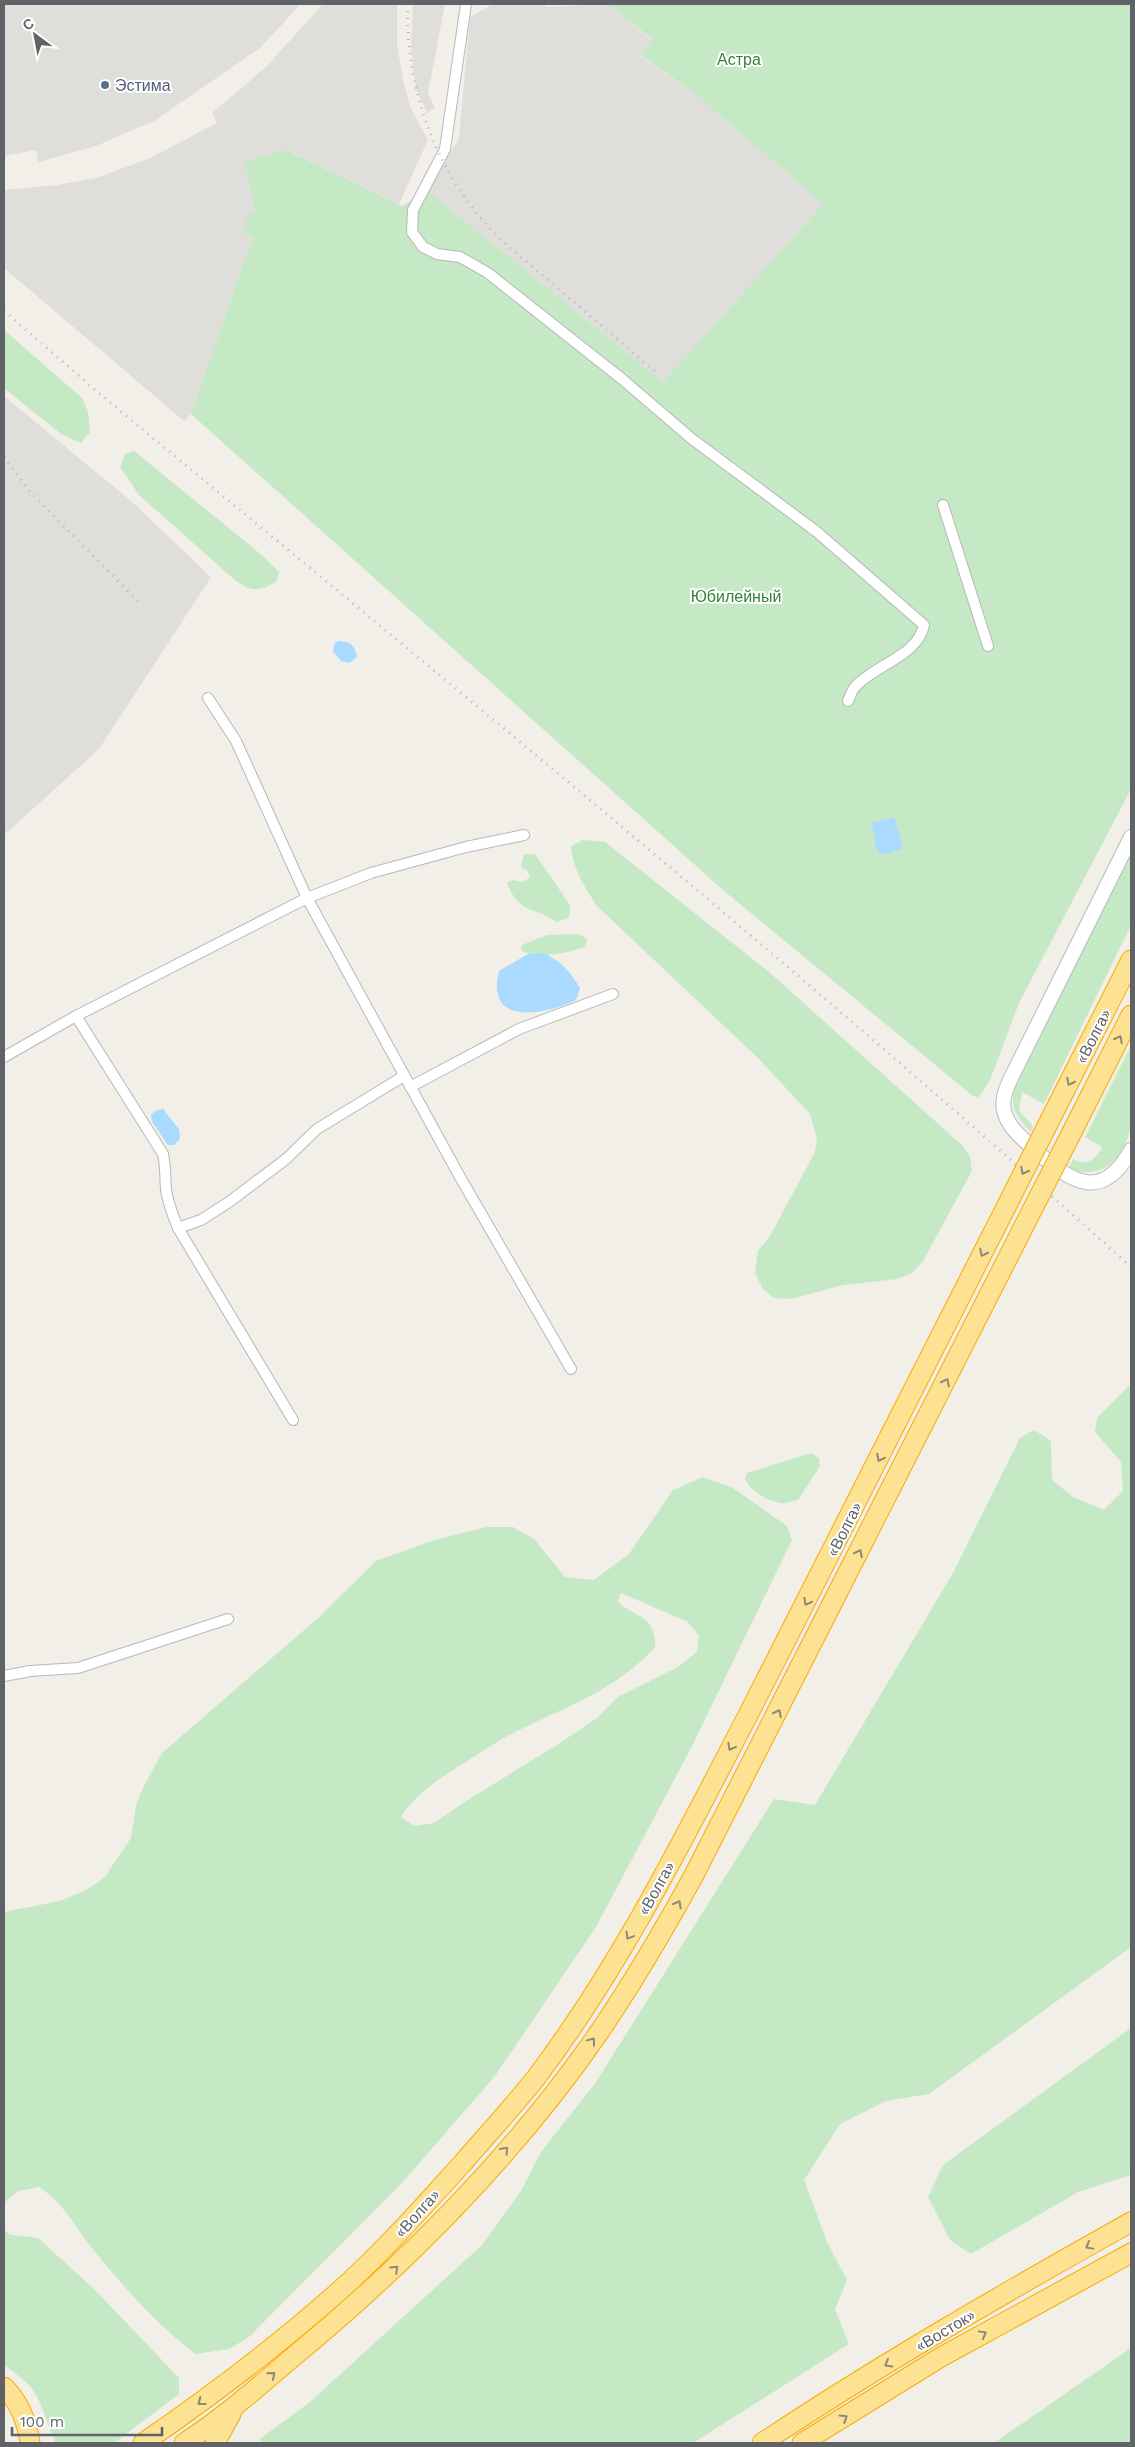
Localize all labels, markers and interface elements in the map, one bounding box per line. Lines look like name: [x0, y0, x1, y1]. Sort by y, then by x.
north arrow: [10, 10, 60, 60]
text: С: [20, 15, 37, 33]
park label: Астра: [717, 50, 761, 69]
place label: Эстима: [115, 76, 171, 95]
marker: Эстима: [99, 79, 111, 91]
park label: Юбилейный: [691, 587, 781, 606]
street label: «Волга»: [1072, 1006, 1115, 1067]
one-way arrow: [1113, 1035, 1123, 1044]
one-way arrow: [1066, 1076, 1076, 1085]
one-way arrow: [1020, 1166, 1030, 1175]
one-way arrow: [979, 1248, 989, 1257]
one-way arrow: [940, 1378, 950, 1387]
one-way arrow: [876, 1452, 886, 1461]
street label: «Волга»: [823, 1499, 866, 1560]
one-way arrow: [853, 1549, 863, 1558]
one-way arrow: [803, 1597, 813, 1606]
one-way arrow: [772, 1709, 782, 1718]
one-way arrow: [728, 1741, 738, 1750]
street label: «Волга»: [634, 1858, 679, 1919]
one-way arrow: [672, 1900, 682, 1909]
one-way arrow: [626, 1930, 636, 1939]
one-way arrow: [586, 2037, 595, 2047]
one-way arrow: [500, 2146, 509, 2155]
street label: «Волга»: [391, 2185, 444, 2242]
one-way arrow: [1085, 2239, 1094, 2249]
one-way arrow: [389, 2266, 398, 2275]
street label: «Восток»: [912, 2305, 979, 2356]
one-way arrow: [978, 2330, 987, 2340]
one-way arrow: [885, 2357, 894, 2367]
one-way arrow: [266, 2372, 275, 2381]
one-way arrow: [198, 2397, 207, 2406]
scale bar: [12, 2404, 162, 2436]
text: 100 m: [20, 2413, 64, 2431]
one-way arrow: [838, 2414, 847, 2424]

